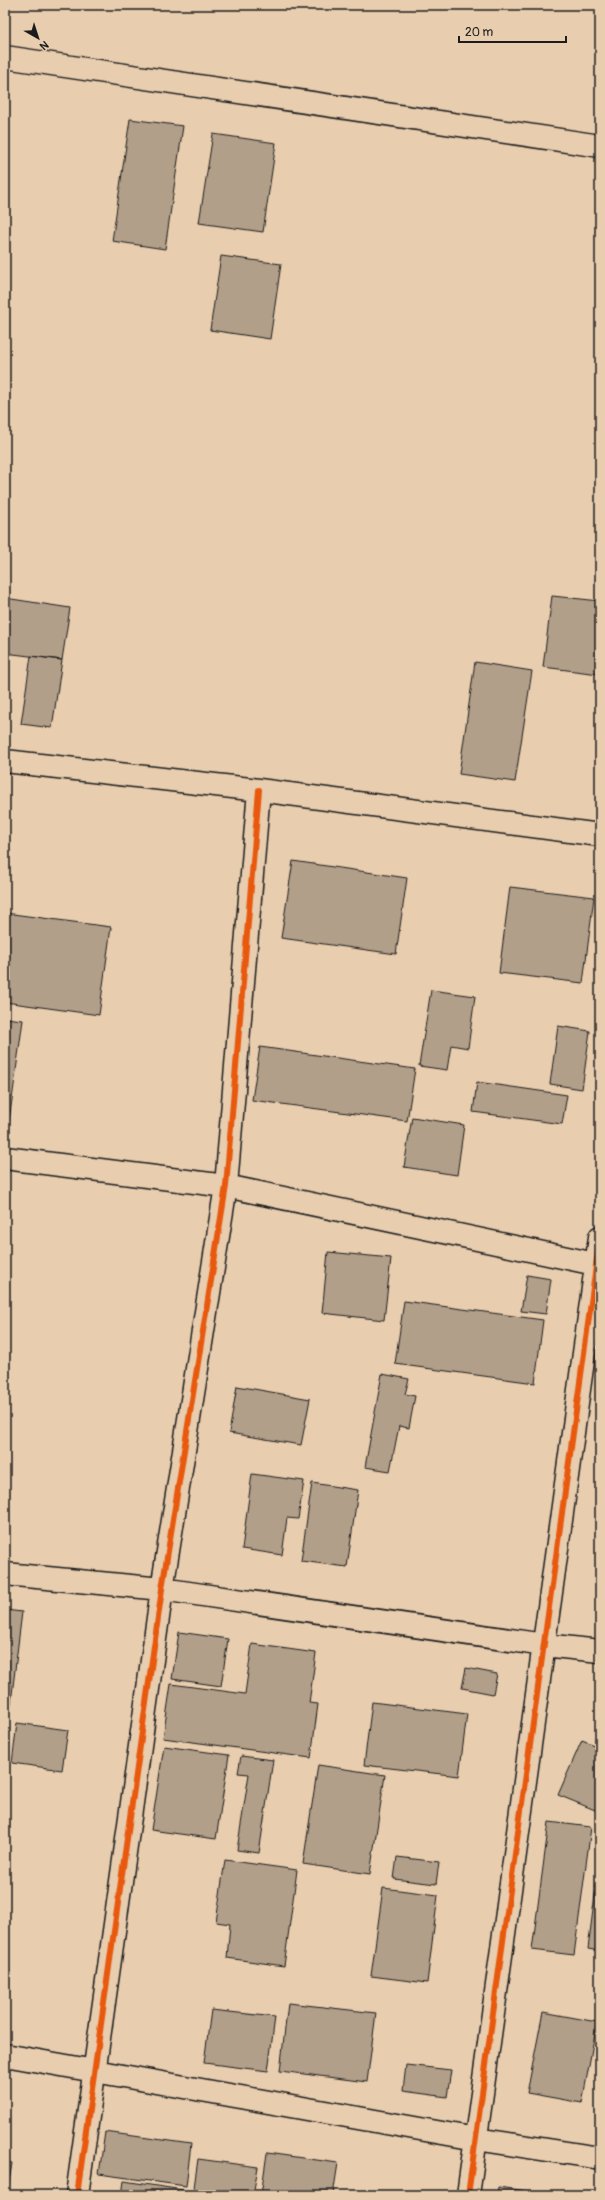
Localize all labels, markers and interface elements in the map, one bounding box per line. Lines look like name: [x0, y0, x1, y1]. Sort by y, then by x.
north arrow: [18, 18, 58, 58]
scale bar: [459, 18, 566, 44]
text: 20 m: [465, 25, 494, 40]
text: N: [37, 38, 51, 53]

